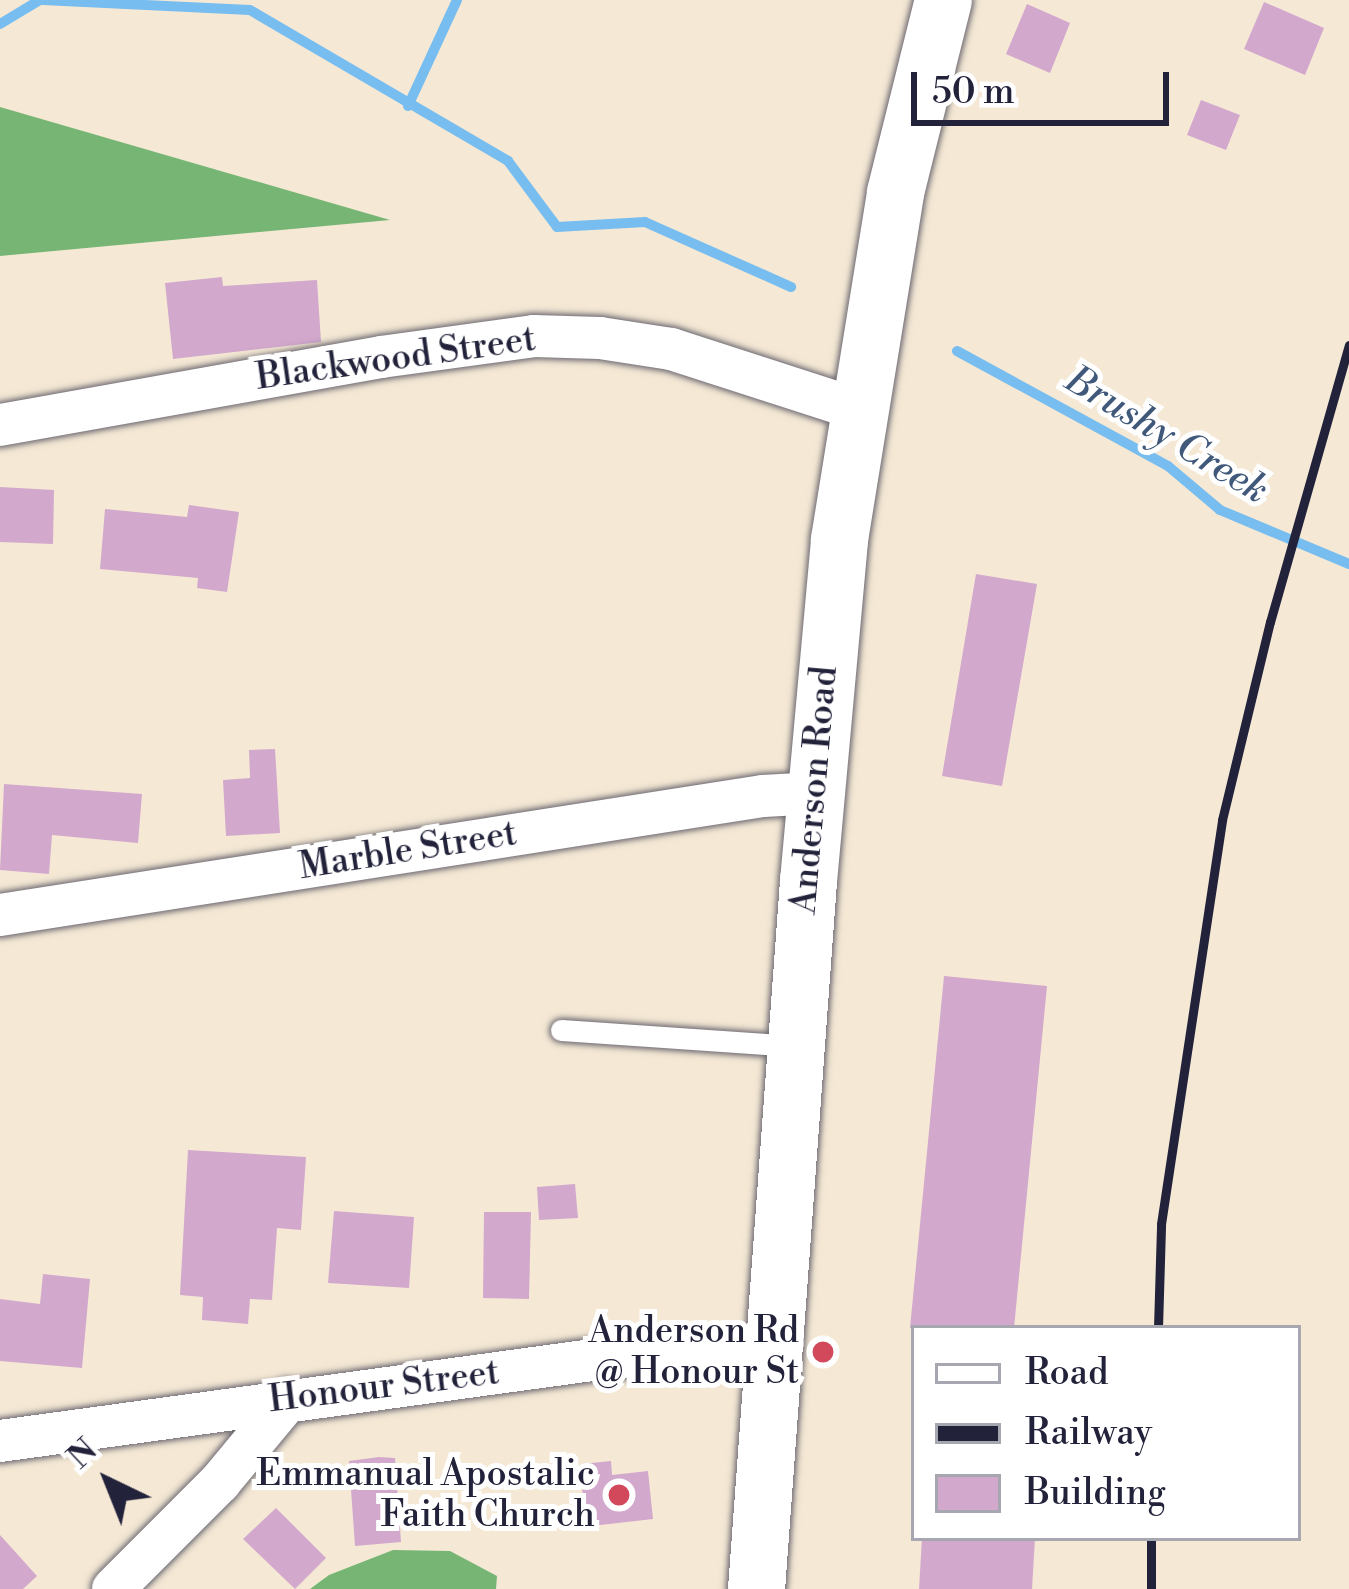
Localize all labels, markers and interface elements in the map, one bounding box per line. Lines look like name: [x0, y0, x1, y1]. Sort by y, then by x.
scale bar: [917, 48, 1175, 122]
text: 50 m: [932, 70, 1015, 115]
street label: Blackwood Street: [254, 318, 538, 400]
water label: Brushy Creek: [1056, 357, 1276, 515]
street label: Anderson Road: [783, 664, 847, 916]
street label: Marble Street: [296, 812, 520, 890]
place label: Anderson Rd @ Honour St: [588, 1309, 799, 1394]
legend: [911, 1325, 1301, 1541]
marker: Anderson Rd @ Honour St: [810, 1339, 836, 1365]
street label: Honour Street: [266, 1351, 502, 1423]
text: Road: [1025, 1351, 1108, 1396]
text: Railway: [1025, 1411, 1152, 1456]
north arrow: [48, 1421, 168, 1541]
text: N: [60, 1430, 107, 1478]
place label: Emmanual Apostalic Faith Church: [257, 1452, 595, 1537]
text: Building: [1025, 1471, 1166, 1516]
marker: Emmanual Apostalic Faith Church: [606, 1482, 632, 1508]

